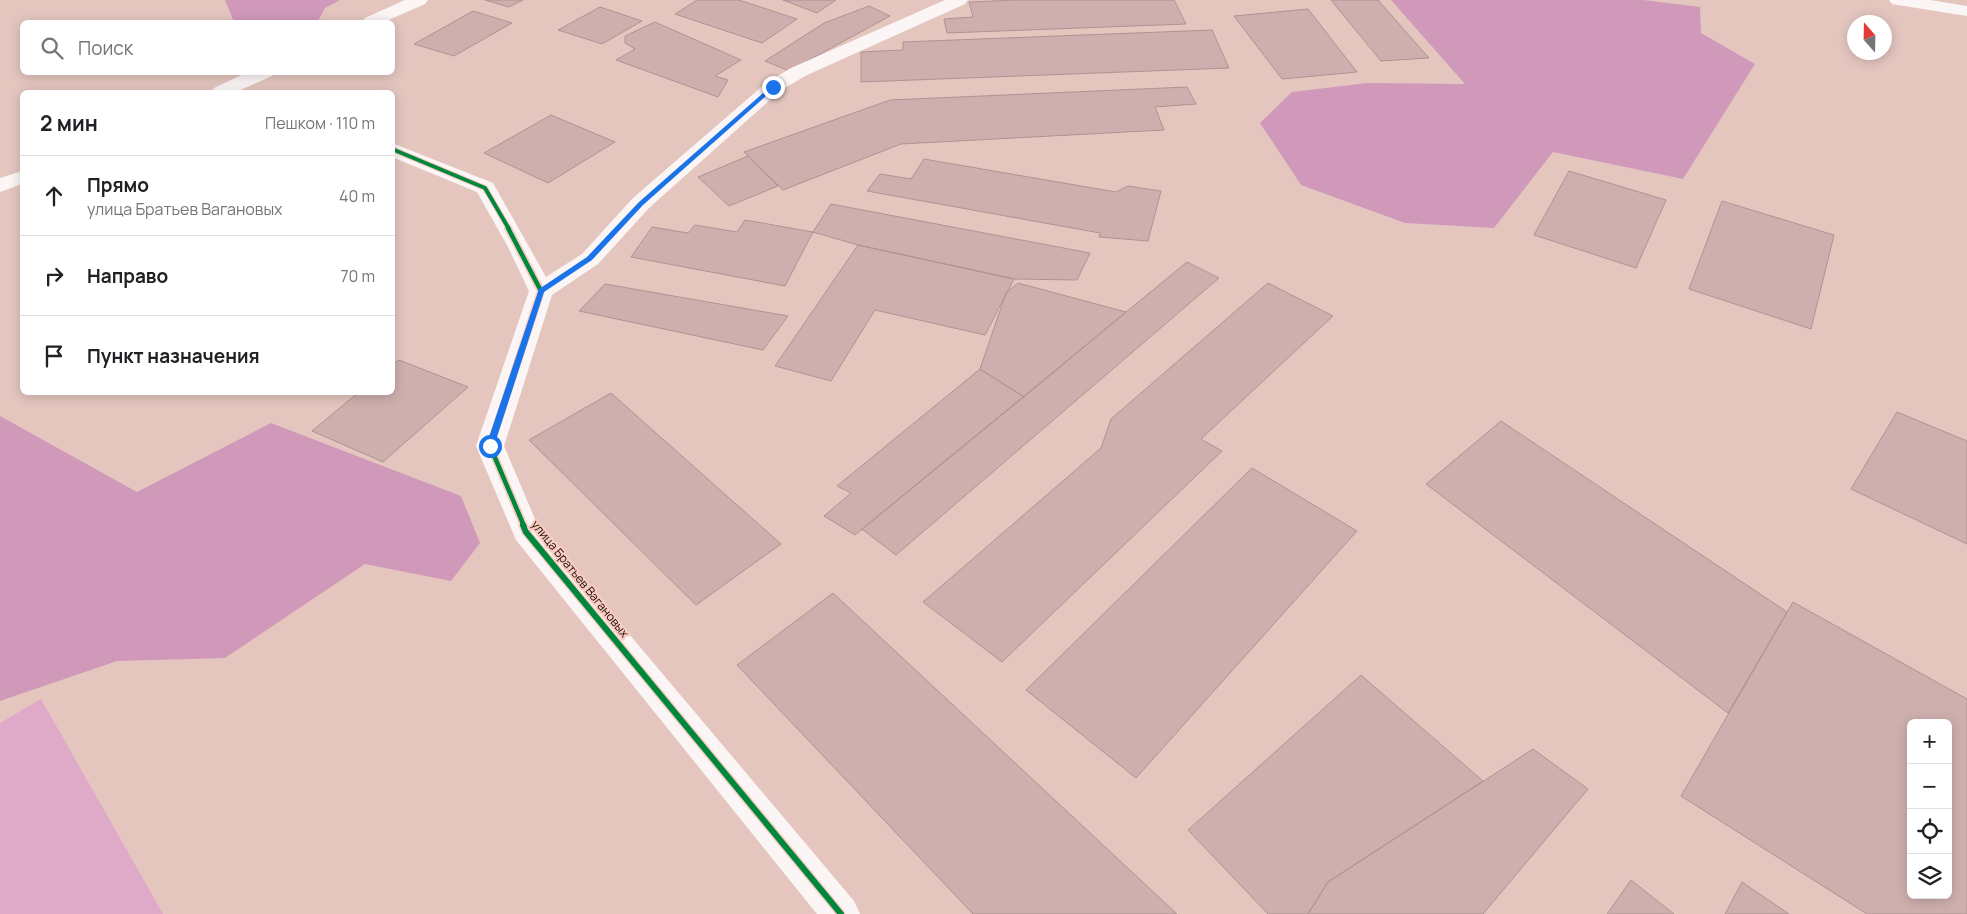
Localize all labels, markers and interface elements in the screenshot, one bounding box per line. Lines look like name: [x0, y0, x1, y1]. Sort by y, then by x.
north arrow: [1847, 15, 1892, 60]
search box: [20, 20, 395, 75]
icon: search: [38, 34, 66, 62]
text: Поиск: [78, 35, 133, 61]
route end: [762, 76, 785, 99]
text: 2 мин: [40, 109, 98, 137]
text: Пешком · 110 m: [265, 112, 375, 134]
text: Прямо: [87, 172, 149, 198]
icon: ahead: [40, 182, 68, 210]
text: 40 m: [339, 185, 375, 207]
text: улица Братьев Вагановых: [87, 198, 283, 220]
icon: right: [40, 262, 68, 290]
text: Направо: [87, 263, 168, 289]
text: 70 m: [340, 265, 375, 287]
icon: arrive: [40, 342, 68, 370]
text: Пункт назначения: [87, 343, 260, 369]
route start: [479, 435, 502, 458]
street label: улица Братьев Вагановых: [528, 516, 634, 642]
map controls: [1907, 719, 1952, 899]
button: +: [1907, 719, 1952, 764]
button: −: [1907, 764, 1952, 809]
button: locate: [1907, 809, 1952, 854]
button: layers: [1907, 854, 1952, 899]

